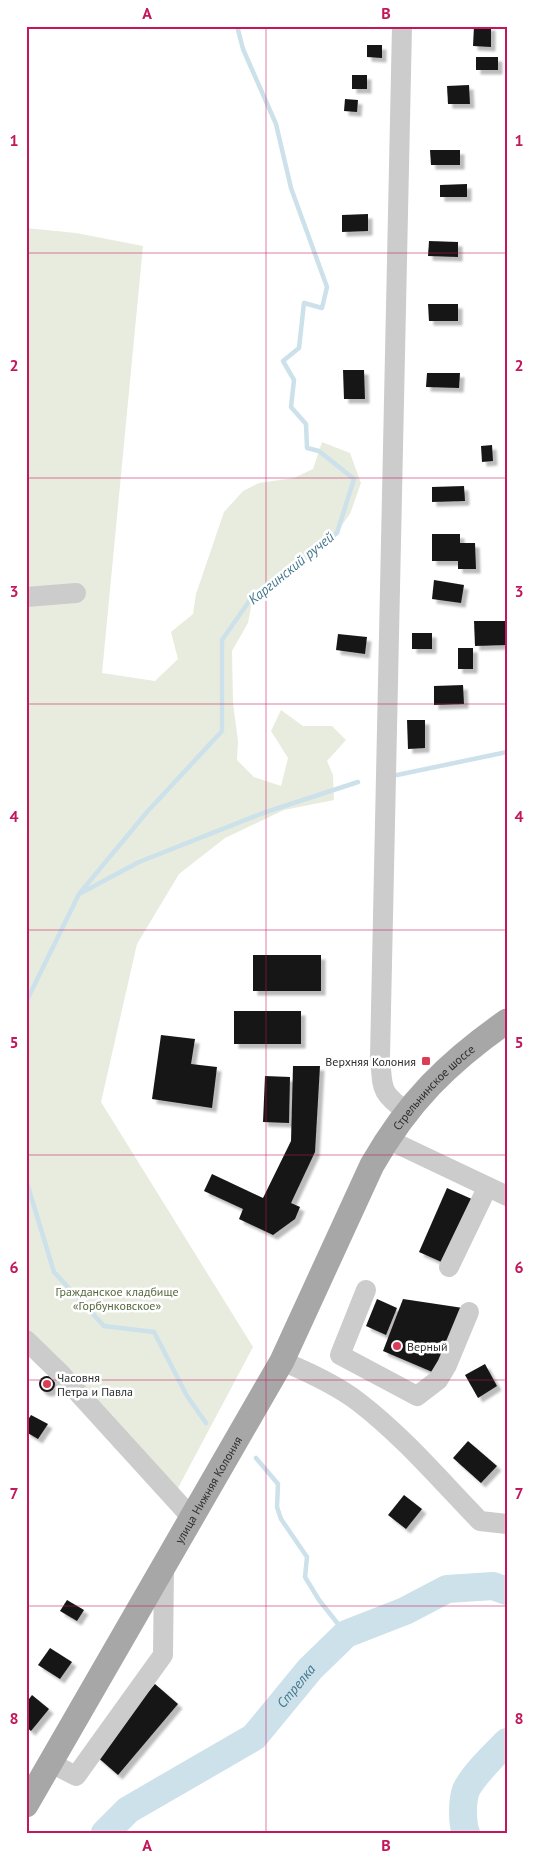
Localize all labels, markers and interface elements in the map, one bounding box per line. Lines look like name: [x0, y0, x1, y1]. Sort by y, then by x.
text: A: [142, 3, 152, 23]
text: B: [381, 3, 391, 23]
text: 1: [9, 130, 19, 150]
text: 1: [514, 130, 524, 150]
text: 2: [9, 355, 19, 375]
text: 2: [514, 355, 524, 375]
water label: Каргинский ручей: [244, 528, 338, 608]
text: 3: [9, 581, 19, 601]
text: 3: [514, 581, 524, 601]
text: 4: [9, 806, 19, 826]
text: 4: [514, 806, 524, 826]
text: 5: [9, 1032, 19, 1052]
text: 5: [514, 1032, 524, 1052]
street label: Стрельнинское шоссе: [389, 1041, 477, 1133]
place label: Верхняя Колония: [325, 1054, 416, 1069]
marker: Верхняя Колония: [420, 1055, 432, 1067]
text: 6: [9, 1257, 19, 1277]
text: 6: [514, 1257, 524, 1277]
park label: Гражданское кладбище «Горбунковское»: [55, 1284, 179, 1313]
place label: Верный: [407, 1339, 448, 1354]
marker: Верный: [391, 1340, 403, 1352]
place label: Часовня Петра и Павла: [57, 1370, 133, 1399]
marker: Часовня Петра и Павла: [41, 1378, 53, 1390]
street label: улица Нижняя Колония: [171, 1433, 245, 1546]
text: 7: [9, 1483, 19, 1503]
text: 7: [514, 1483, 524, 1503]
water label: Стрелка: [273, 1661, 319, 1712]
text: 8: [9, 1708, 19, 1728]
text: 8: [514, 1708, 524, 1728]
text: A: [142, 1835, 152, 1855]
text: B: [381, 1835, 391, 1855]

